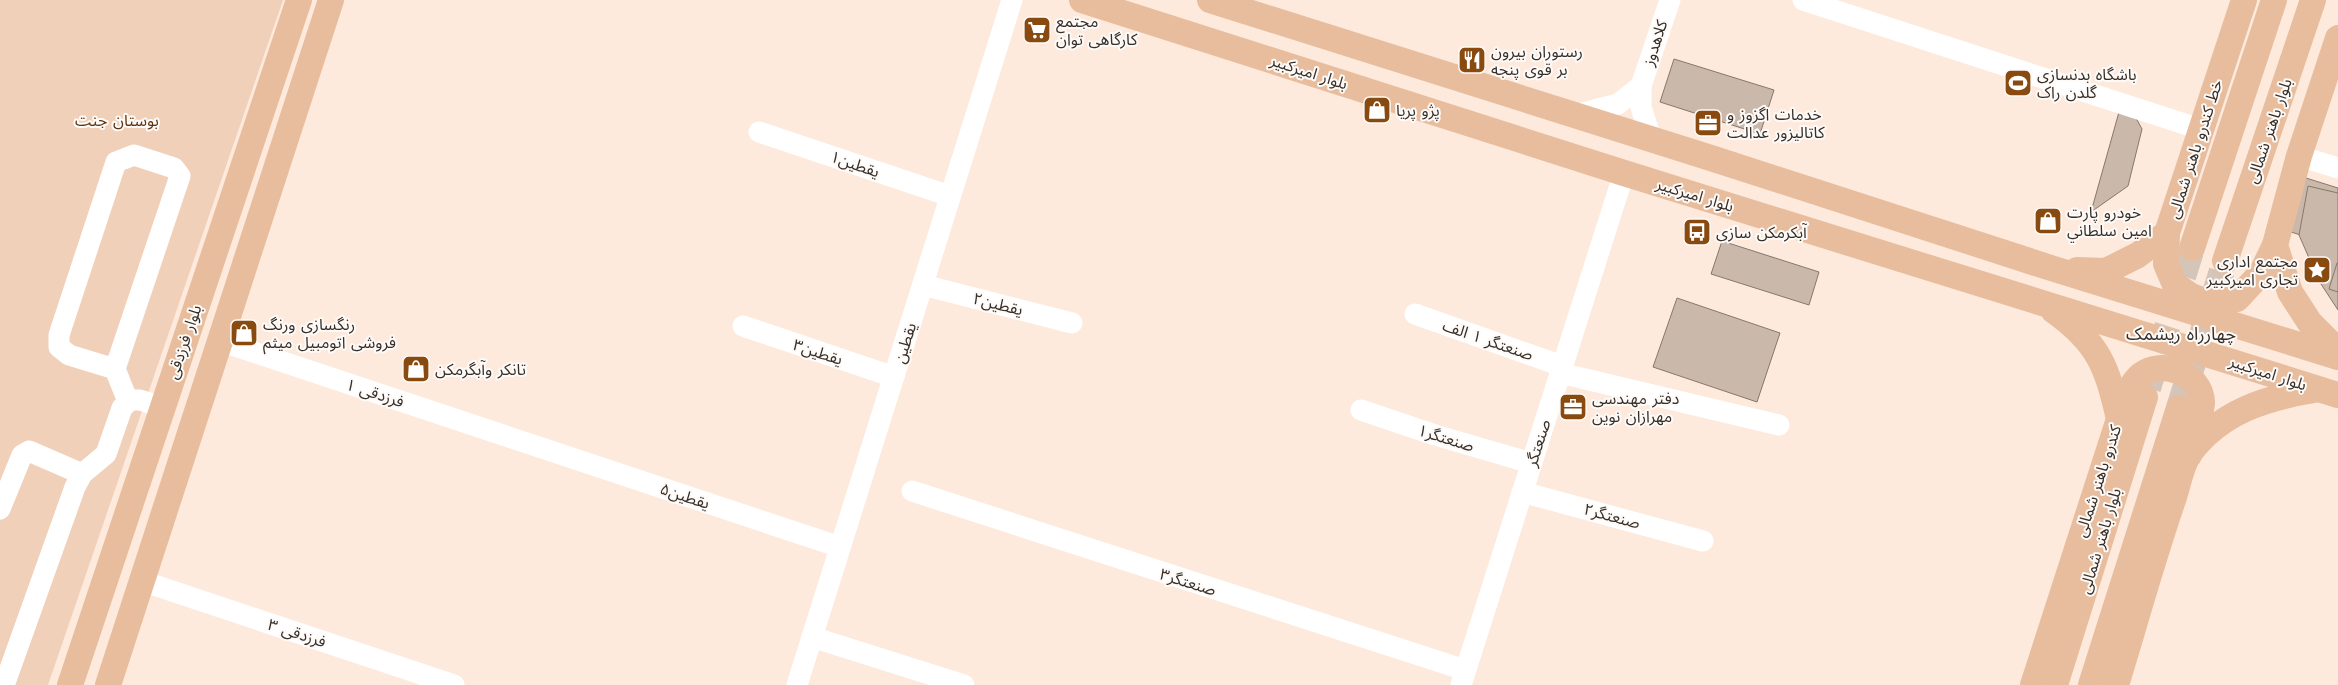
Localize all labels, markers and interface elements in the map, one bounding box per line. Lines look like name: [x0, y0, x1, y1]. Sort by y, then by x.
place label: مجتمع کارگاهی توان: [1056, 12, 1138, 49]
supermarket icon: مجتمع کارگاهی توان: [1022, 15, 1052, 45]
street label: کلاهدوز: [1638, 17, 1671, 69]
place label: رستوران بیرون بر قوی پنجه: [1491, 42, 1583, 80]
restaurant icon: رستوران بیرون بر قوی پنجه: [1457, 45, 1487, 75]
street label: بلوار امیرکبیر: [1267, 50, 1350, 93]
place label: باشگاه بدنسازی گلدن راک: [2037, 65, 2137, 102]
sports icon: باشگاه بدنسازی گلدن راک: [2003, 68, 2033, 98]
street label: بلوار باهنر شمالی: [2242, 76, 2296, 186]
street label: خط کندرو باهنر شمالی: [2164, 77, 2226, 221]
shop icon: پژو پریا: [1362, 95, 1392, 125]
place label: پژو پریا: [1396, 101, 1440, 121]
place label: خدمات اگزوز و کاتالیزور عدالت: [1727, 105, 1825, 142]
office icon: خدمات اگزوز و کاتالیزور عدالت: [1693, 108, 1723, 138]
park label: بوستان جنت: [75, 111, 159, 130]
street label: یقطین۱: [828, 147, 882, 181]
street label: بلوار امیرکبیر: [1653, 174, 1736, 216]
place label: خودرو پارت امين سلطاني: [2067, 203, 2152, 242]
shop icon: خودرو پارت امين سلطاني: [2033, 206, 2063, 236]
bus stop icon: آبکرمکن سازی: [1682, 217, 1712, 247]
place label: آبکرمکن سازی: [1716, 223, 1808, 242]
place label: مجتمع اداری تجاری امیرکبیر: [2206, 252, 2298, 289]
place icon: مجتمع اداری تجاری امیرکبیر: [2302, 255, 2332, 285]
street label: یقطین۲: [971, 289, 1025, 319]
street label: بلوار فرزدقی: [162, 302, 206, 382]
place label: رنگسازی ورنگ فروشی اتومبیل میثم: [263, 315, 396, 355]
street label: صنعتگر ۱ الف: [1440, 316, 1536, 364]
shop icon: رنگسازی ورنگ فروشی اتومبیل میثم: [229, 318, 259, 348]
street label: یقطین: [890, 320, 920, 366]
district label: چهارراه ریشمک: [2126, 323, 2236, 345]
street label: یقطین۳: [791, 335, 845, 369]
street label: بلوار امیرکبیر: [2226, 351, 2309, 394]
shop icon: تانکر وآبگرمکن: [401, 354, 431, 384]
place label: تانکر وآبگرمکن: [435, 360, 526, 379]
street label: فرزدقی ۱: [344, 375, 406, 411]
place label: دفتر مهندسی مهرازان نوین: [1592, 389, 1679, 426]
office icon: دفتر مهندسی مهرازان نوین: [1558, 392, 1588, 422]
street label: صنعتگر: [1521, 417, 1555, 470]
street label: صنعتگر۱: [1416, 420, 1476, 456]
street label: کندرو باهنر شمالی: [2071, 422, 2125, 540]
street label: یقطین۵: [658, 479, 712, 513]
street label: بلوار باهنر شمالی: [2075, 486, 2125, 596]
street label: صنعتگر۲: [1582, 499, 1642, 533]
street label: صنعتگر۳: [1158, 564, 1218, 600]
street label: فرزدقی ۳: [266, 615, 328, 651]

